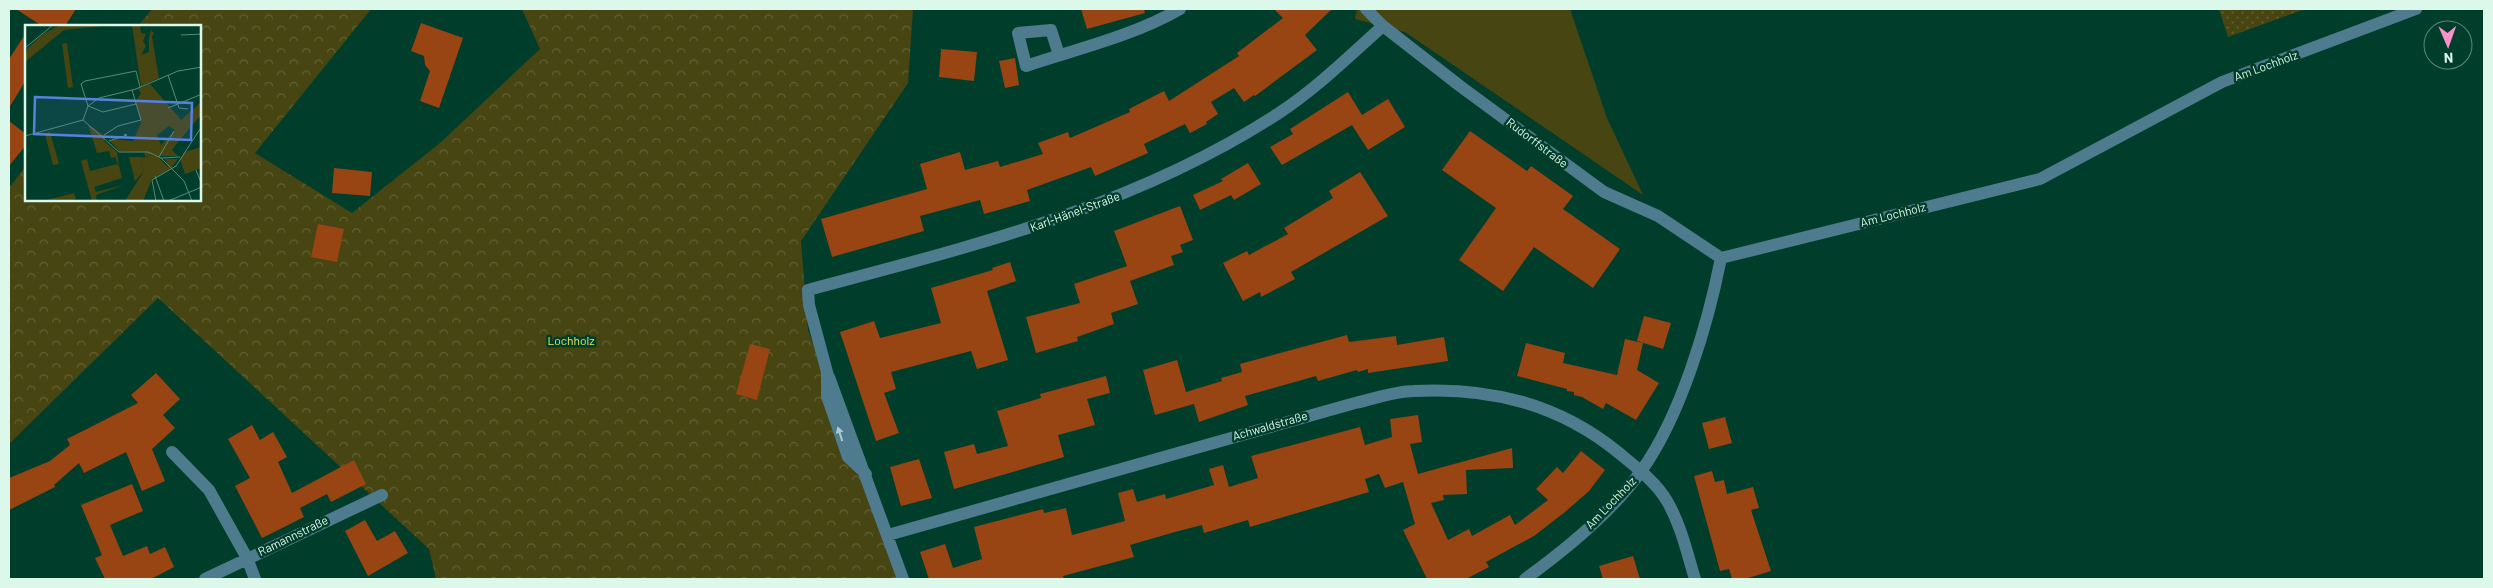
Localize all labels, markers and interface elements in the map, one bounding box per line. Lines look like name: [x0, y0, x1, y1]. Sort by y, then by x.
north arrow: [2423, 20, 2473, 70]
inset map: [25, 25, 201, 201]
street label: Am Lochholz: [2232, 47, 2299, 83]
text: N: [2444, 50, 2453, 67]
street label: Rudorffstraße: [1504, 115, 1571, 170]
street label: Karl-Hänel-Straße: [1028, 188, 1121, 234]
street label: Am Lochholz: [1859, 199, 1927, 229]
park label: Lochholz: [547, 333, 595, 347]
street label: Achwaldstraße: [1231, 408, 1309, 442]
one-way arrow: [836, 426, 844, 441]
street label: Am Lochholz: [1582, 473, 1638, 531]
street label: Ramannstraße: [255, 512, 330, 558]

